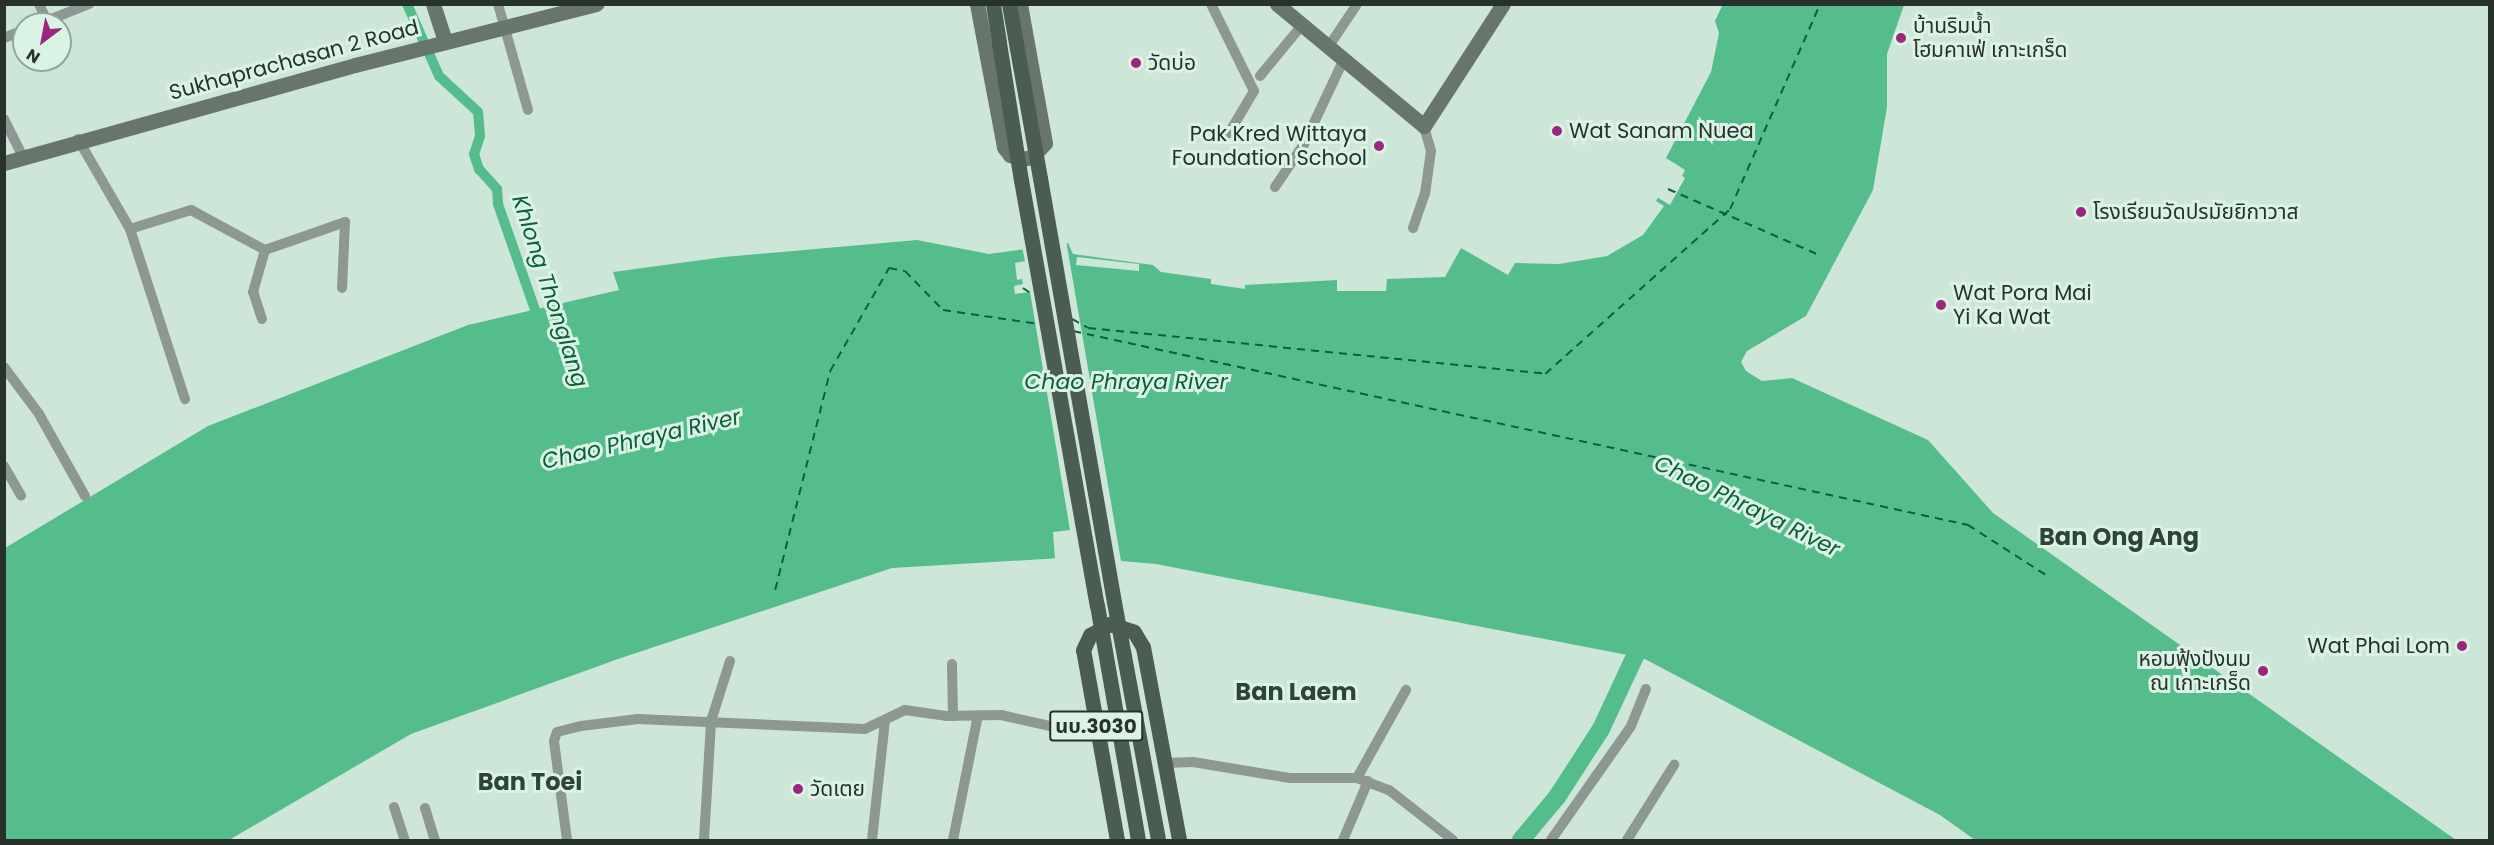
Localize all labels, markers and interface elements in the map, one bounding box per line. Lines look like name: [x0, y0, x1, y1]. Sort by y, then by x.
north arrow: [12, 12, 72, 72]
place label: บ้านริมน้ำ โฮมคาเฟ่ เกาะเกร็ด: [1913, 13, 2067, 63]
street label: Sukhaprachasan 2 Road: [166, 15, 422, 105]
marker: บ้านริมน้ำ โฮมคาเฟ่ เกาะเกร็ด: [1894, 31, 1908, 45]
text: N: [22, 43, 44, 69]
place label: วัดบ่อ: [1148, 50, 1196, 76]
marker: วัดบ่อ: [1129, 56, 1143, 70]
place label: Wat Sanam Nuea: [1569, 118, 1754, 144]
place label: Pak Kred Wittaya Foundation School: [1172, 121, 1367, 171]
marker: Wat Sanam Nuea: [1550, 124, 1564, 138]
marker: Pak Kred Wittaya Foundation School: [1372, 139, 1386, 153]
water label: Khlong Thonglang: [506, 192, 594, 390]
place label: โรงเรียนวัดปรมัยยิกาวาส: [2093, 199, 2298, 225]
marker: โรงเรียนวัดปรมัยยิกาวาส: [2074, 205, 2088, 219]
place label: Wat Pora Mai Yi Ka Wat: [1953, 280, 2092, 330]
marker: Wat Pora Mai Yi Ka Wat: [1934, 298, 1948, 312]
water label: Chao Phraya River: [1024, 369, 1228, 395]
water label: Chao Phraya River: [539, 403, 743, 475]
water label: Chao Phraya River: [1650, 450, 1844, 562]
district label: Ban Ong Ang: [2039, 523, 2199, 551]
place label: Wat Phai Lom: [2307, 633, 2450, 659]
marker: Wat Phai Lom: [2455, 639, 2469, 653]
place label: หอมฟุ้งปังนม ณ เกาะเกร็ด: [2138, 646, 2251, 696]
marker: หอมฟุ้งปังนม ณ เกาะเกร็ด: [2256, 664, 2270, 678]
district label: Ban Laem: [1235, 678, 1357, 706]
road number: นบ.3030: [1048, 709, 1144, 743]
district label: Ban Toei: [478, 768, 582, 796]
place label: วัดเตย: [810, 776, 865, 802]
marker: วัดเตย: [791, 782, 805, 796]

